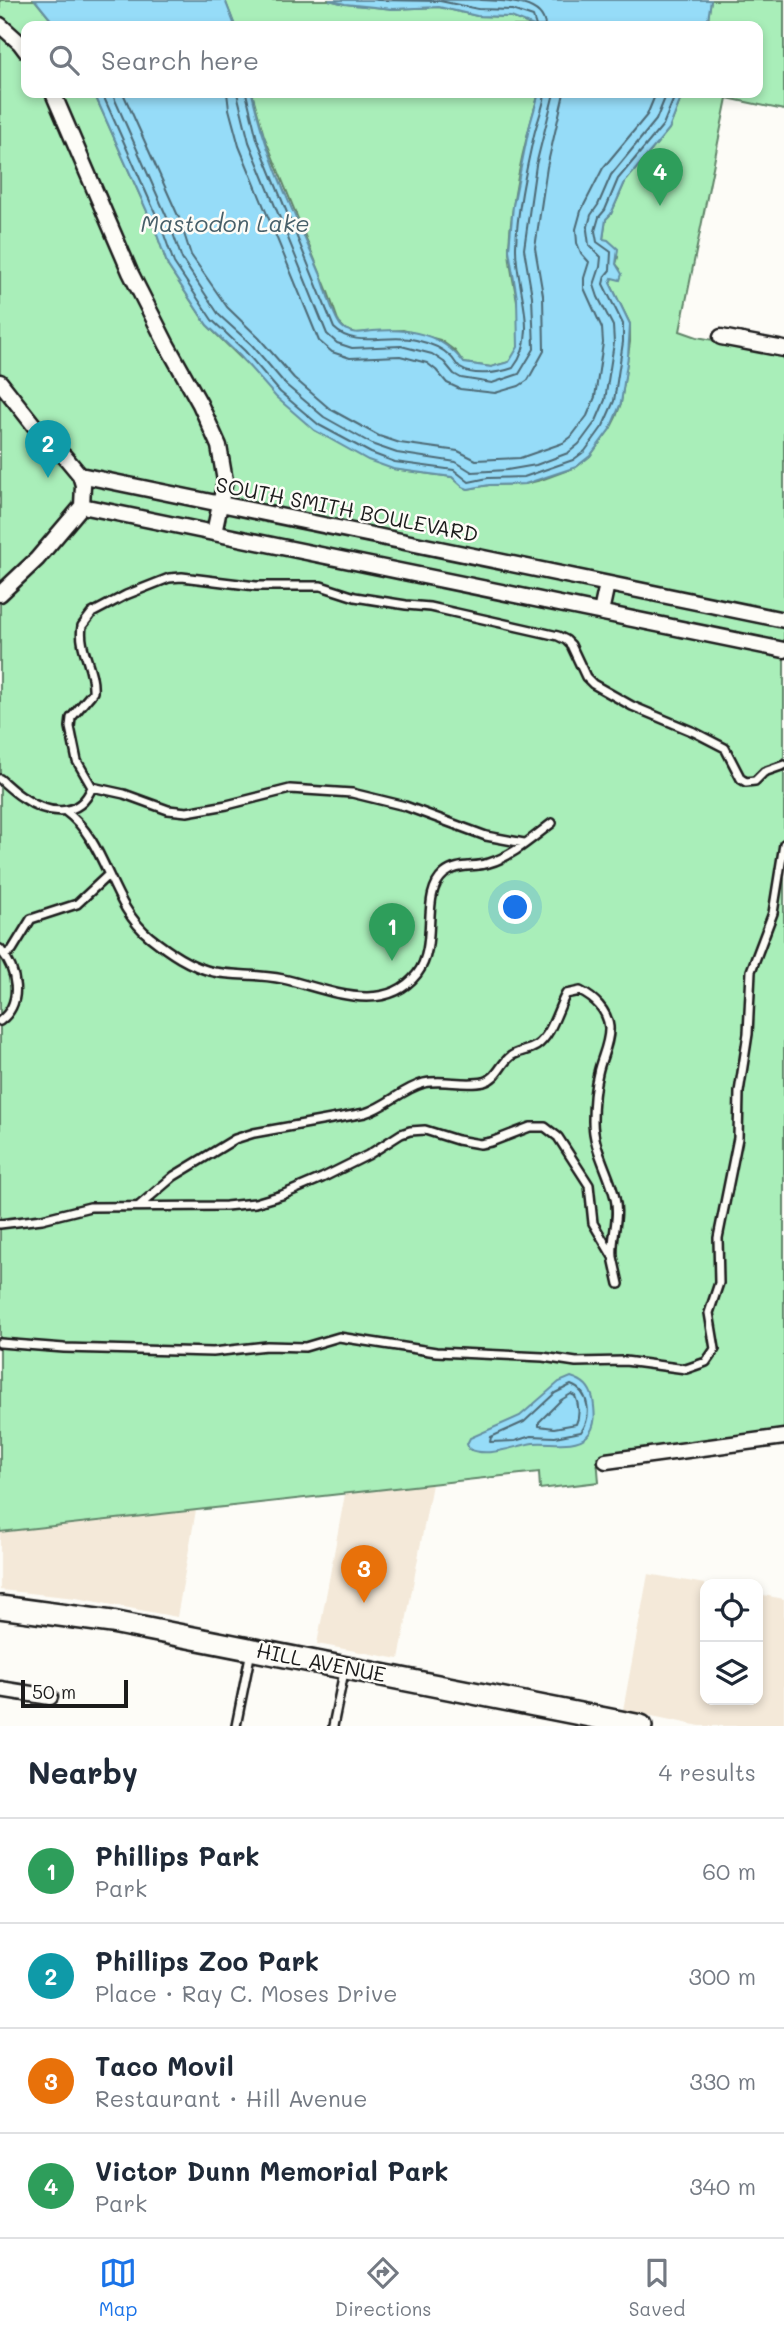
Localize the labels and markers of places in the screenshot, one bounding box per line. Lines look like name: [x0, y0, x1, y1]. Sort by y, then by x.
pin: 4: [637, 148, 683, 206]
pin: 2: [25, 420, 71, 478]
pin: 1: [369, 903, 415, 961]
pin: 3: [341, 1545, 387, 1603]

